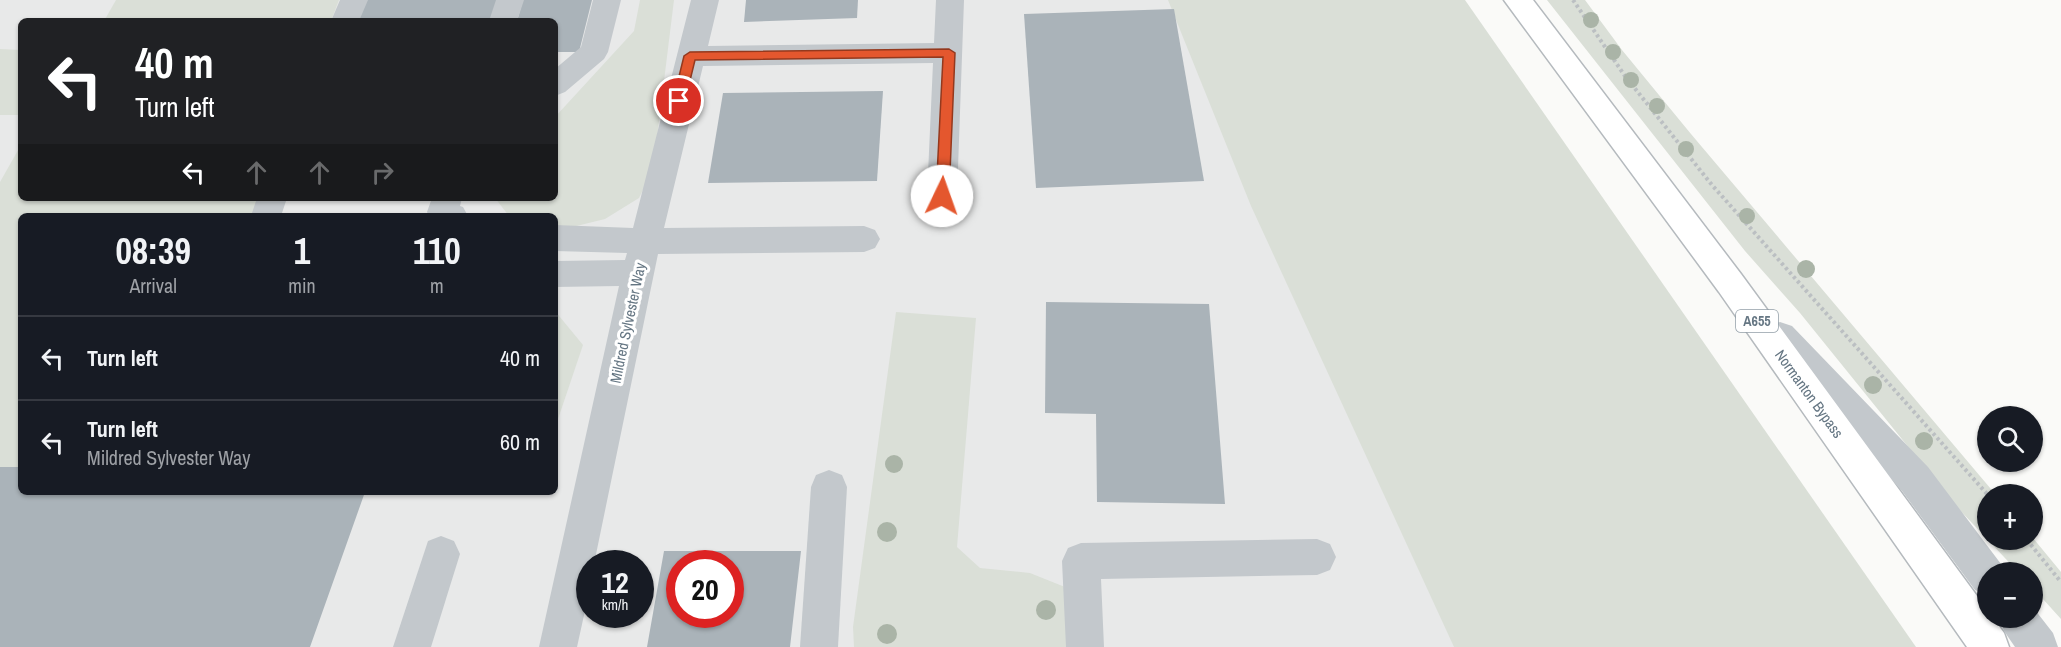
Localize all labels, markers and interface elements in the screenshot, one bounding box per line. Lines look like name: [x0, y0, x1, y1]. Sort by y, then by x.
text: 40 m: [135, 35, 214, 91]
icon: left: [36, 42, 114, 120]
pin: [653, 75, 704, 126]
icon: arrive: [662, 84, 695, 117]
text: Turn left: [135, 89, 214, 125]
icon: left: [177, 156, 210, 189]
icon: ahead: [240, 156, 273, 189]
icon: ahead: [303, 156, 336, 189]
icon: right: [366, 156, 399, 189]
position arrow: [910, 164, 974, 228]
text: 08:39: [115, 227, 191, 275]
text: 1: [294, 227, 310, 275]
text: 110: [413, 227, 461, 275]
street label: Mildred Sylvester Way: [604, 260, 651, 385]
text: Arrival: [129, 272, 177, 299]
text: min: [288, 272, 316, 299]
text: m: [430, 272, 444, 299]
road number: A655: [1736, 310, 1778, 332]
icon: left: [36, 342, 69, 375]
text: Turn left: [87, 343, 158, 373]
text: 40 m: [500, 343, 540, 373]
street label: Normanton Bypass: [1770, 345, 1849, 442]
map controls: [1977, 406, 2043, 628]
button: search: [1977, 406, 2043, 472]
text: Turn left: [87, 414, 158, 444]
icon: left: [36, 426, 69, 459]
text: 60 m: [500, 427, 540, 457]
text: Mildred Sylvester Way: [87, 444, 250, 471]
button: +: [1977, 484, 2043, 550]
speed limit sign: 20: [666, 550, 744, 628]
text: 12: [601, 562, 629, 602]
button: −: [1977, 562, 2043, 628]
text: km/h: [602, 594, 628, 615]

